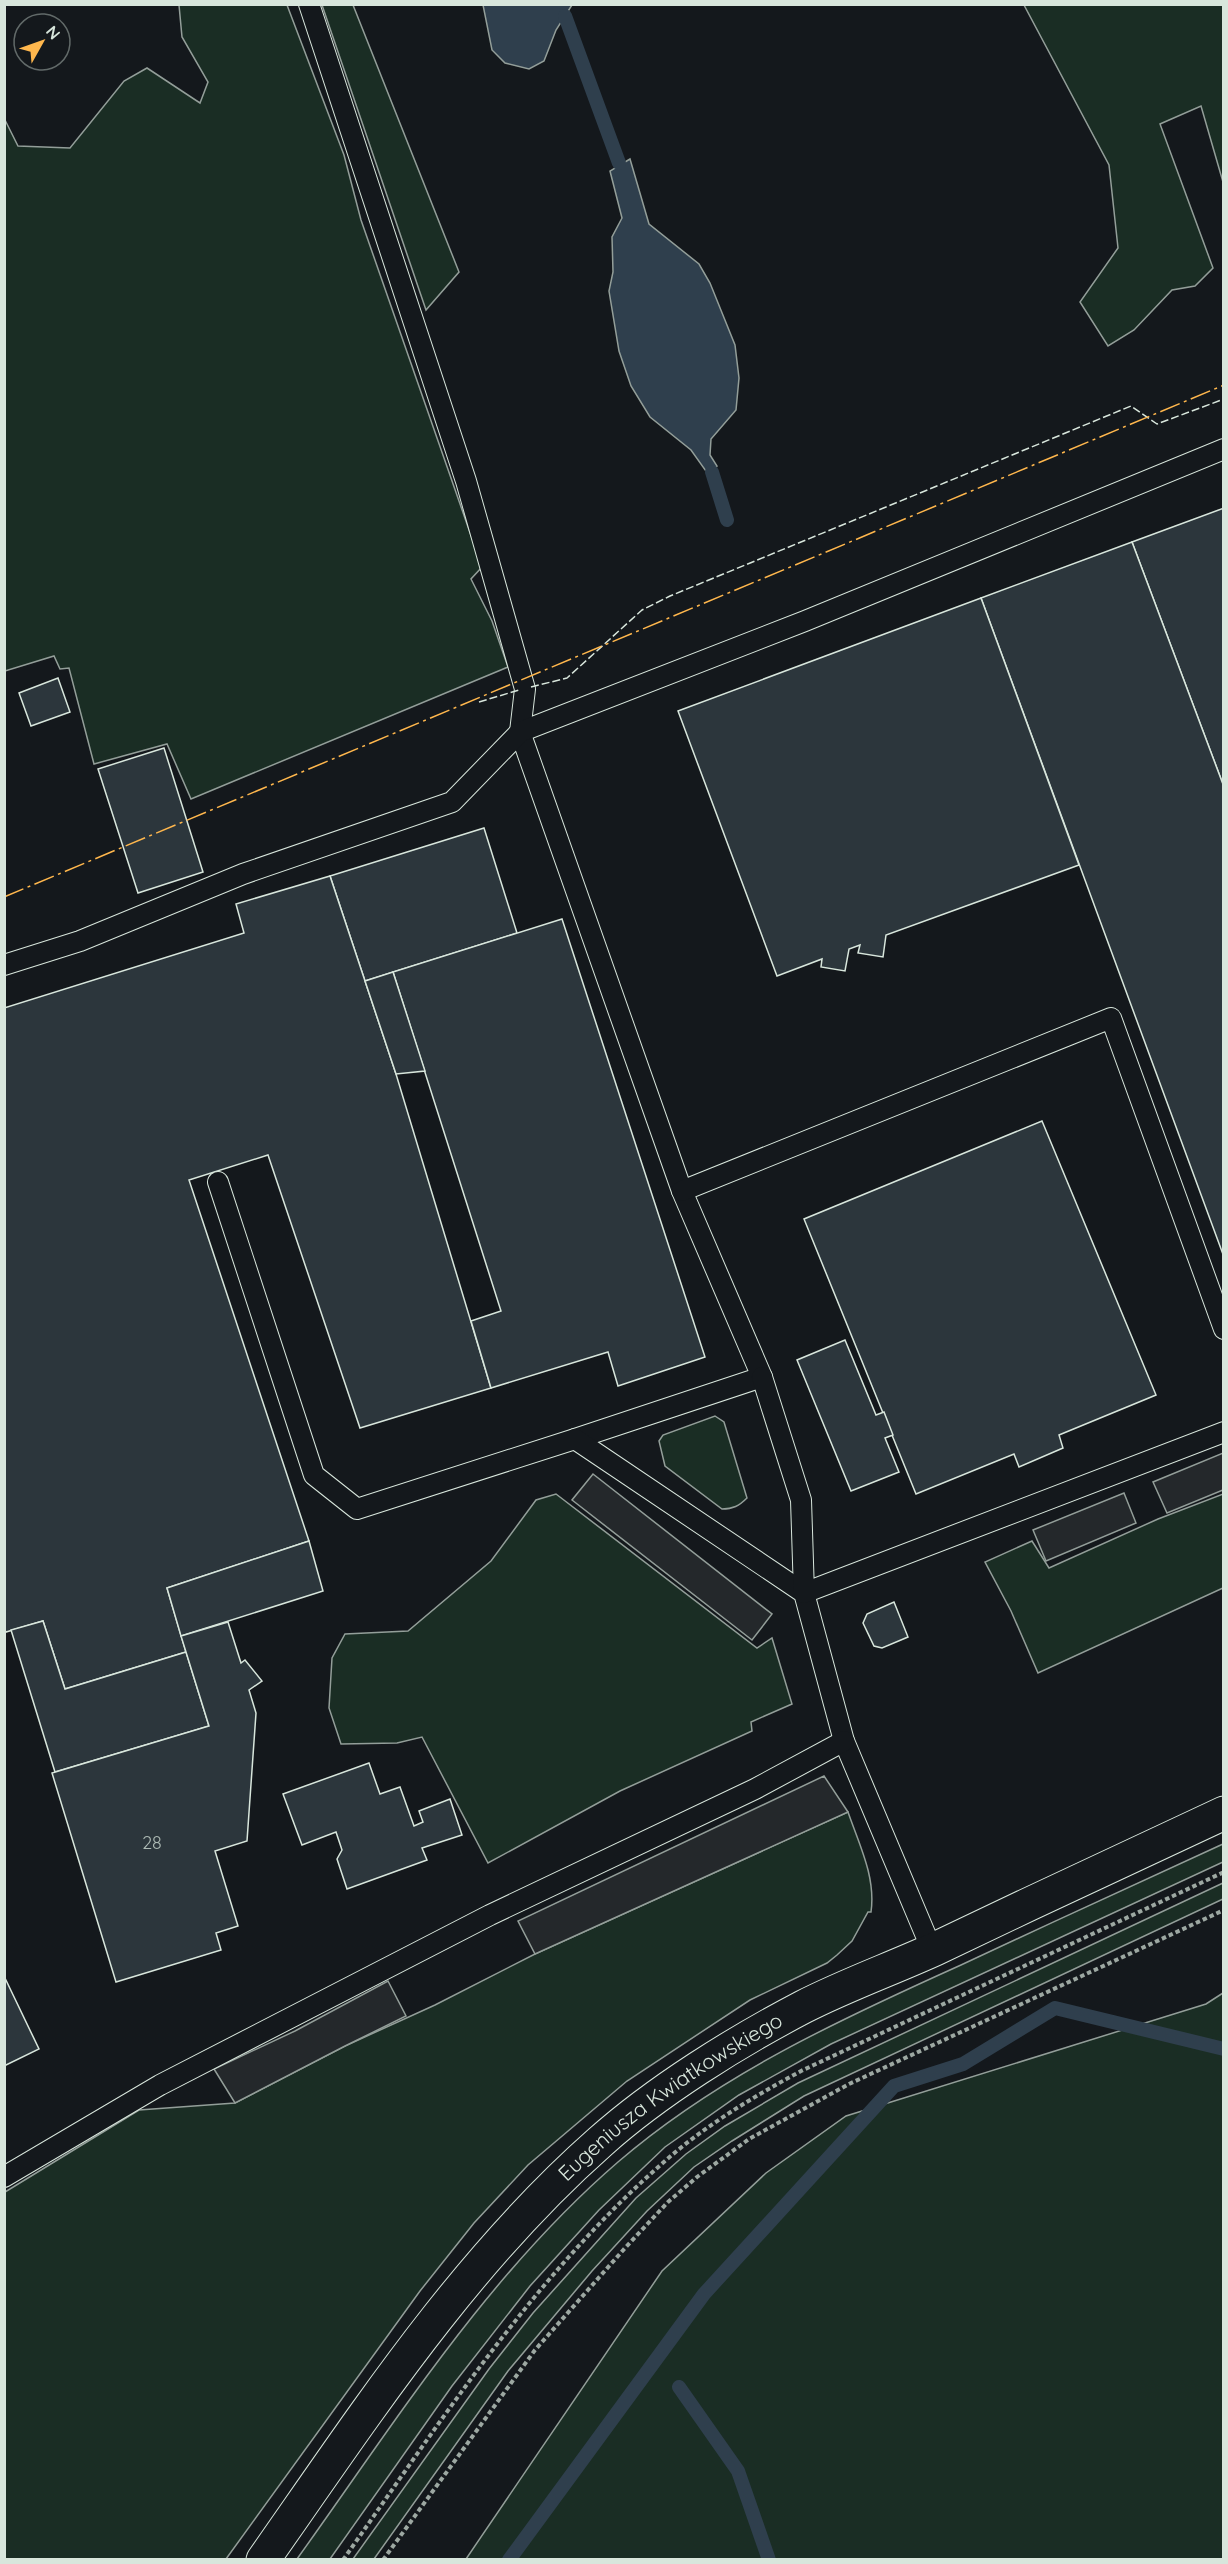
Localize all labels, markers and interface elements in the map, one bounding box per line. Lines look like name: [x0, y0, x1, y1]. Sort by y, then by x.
north arrow: [12, 12, 72, 72]
text: N: [42, 21, 65, 43]
house number: 28: [142, 1831, 162, 1854]
street label: Eugeniusza Kwiatkowskiego: [552, 2007, 787, 2186]

